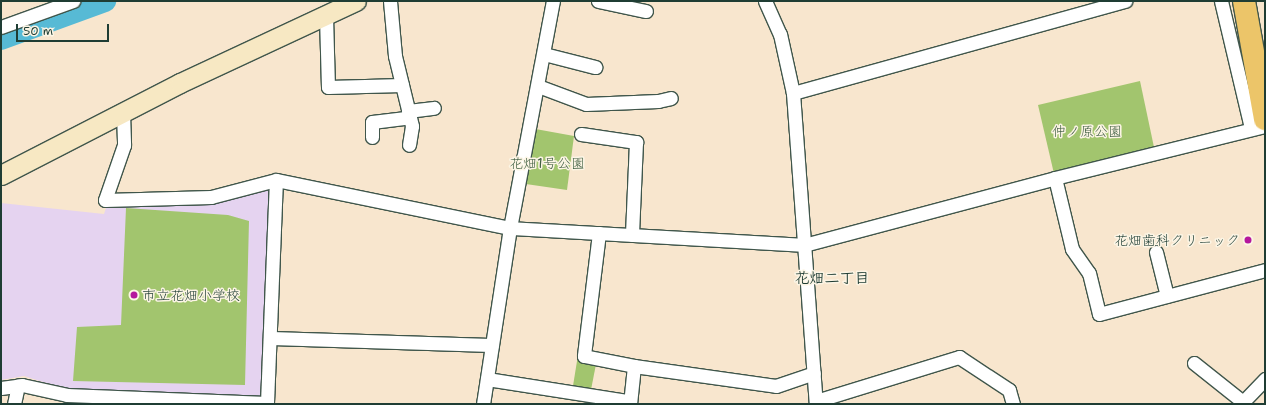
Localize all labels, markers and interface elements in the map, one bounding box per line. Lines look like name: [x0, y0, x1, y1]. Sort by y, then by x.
scale bar: [18, 16, 111, 42]
text: 50 m: [23, 23, 53, 39]
park label: 仲ノ原公園: [1052, 123, 1122, 139]
park label: 花畑1号公園: [509, 155, 585, 171]
place label: 花畑歯科クリニック: [1114, 232, 1240, 248]
marker: 花畑歯科クリニック: [1243, 235, 1253, 245]
district label: 花畑二丁目: [795, 270, 869, 288]
place label: 市立花畑小学校: [142, 287, 240, 303]
marker: 市立花畑小学校: [129, 290, 139, 300]

